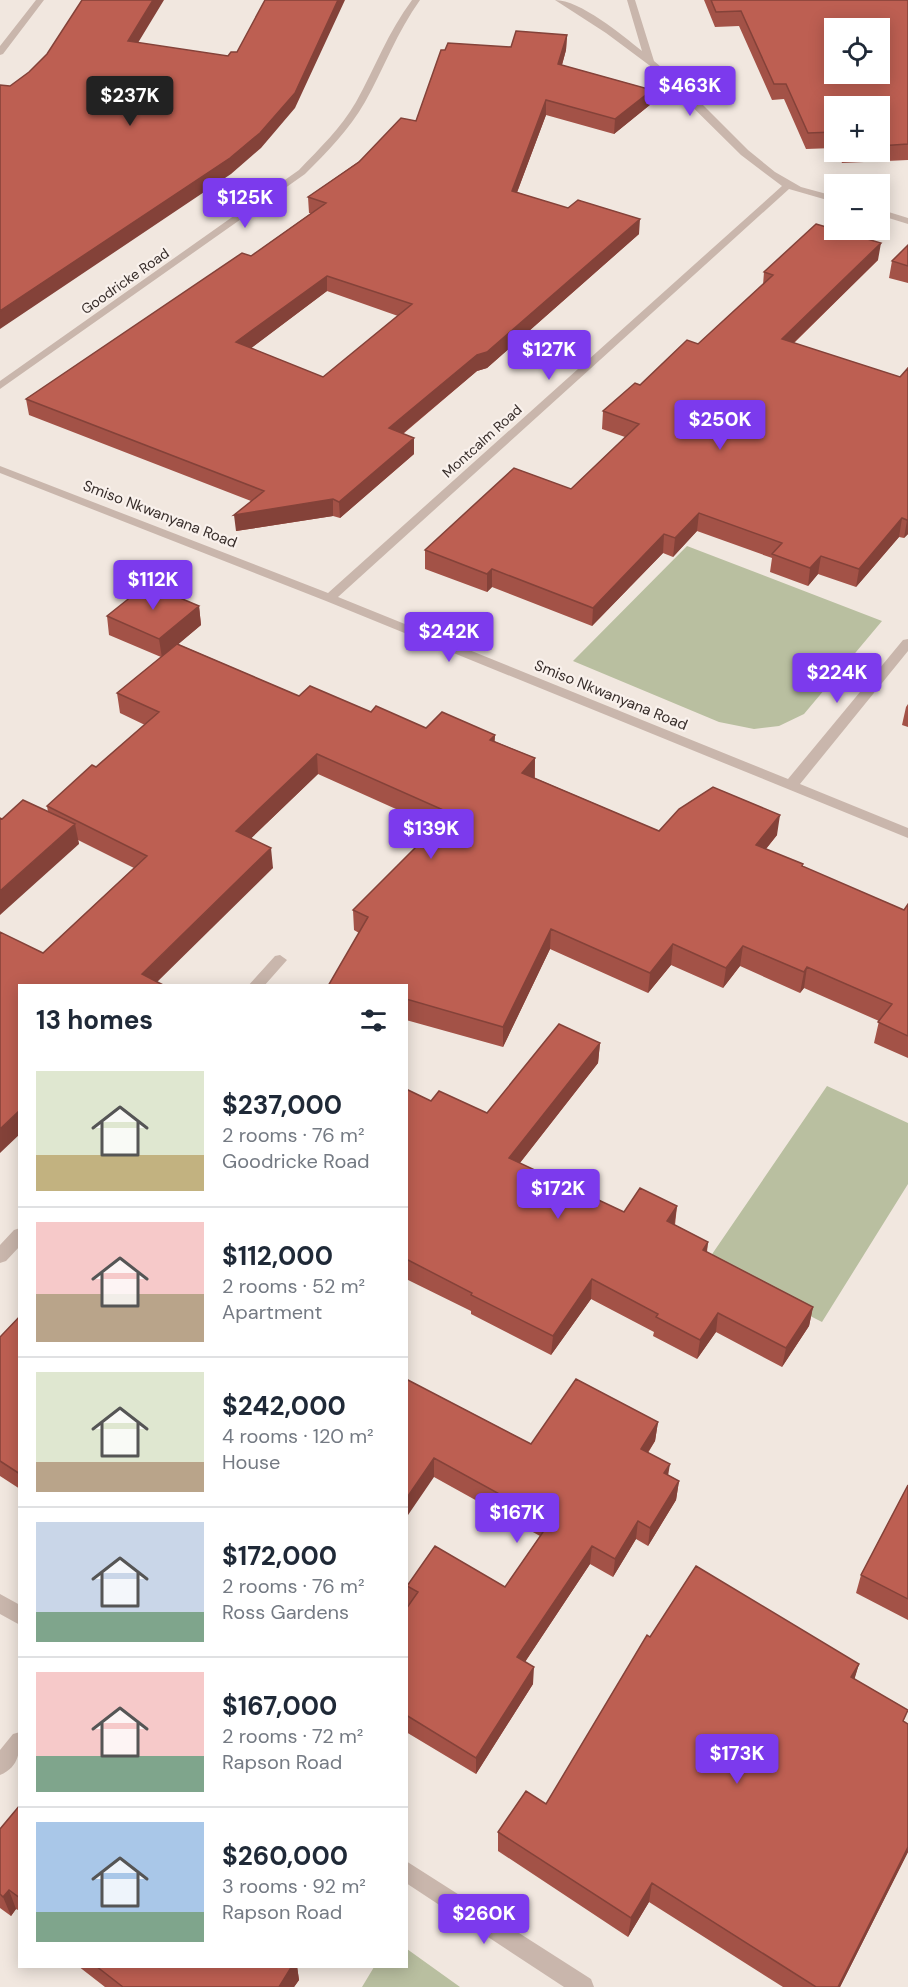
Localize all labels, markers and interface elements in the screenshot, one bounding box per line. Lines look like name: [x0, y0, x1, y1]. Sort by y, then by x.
map controls: [824, 18, 890, 240]
button: locate: [824, 18, 890, 84]
pin: $463K: [648, 66, 732, 117]
text: $463K: [659, 72, 721, 98]
pin: $237K: [88, 76, 172, 127]
text: $237K: [100, 82, 160, 108]
button: +: [824, 96, 890, 162]
button: −: [824, 174, 890, 240]
pin: $125K: [203, 178, 287, 229]
text: $125K: [217, 184, 273, 210]
street label: Goodricke Road: [77, 244, 173, 318]
pin: $127K: [507, 330, 591, 381]
text: $127K: [522, 336, 576, 362]
pin: $250K: [678, 400, 762, 451]
street label: Montcalm Road: [438, 401, 526, 481]
text: $250K: [688, 406, 752, 432]
street label: Smiso Nkwanyana Road: [80, 475, 240, 553]
pin: $112K: [111, 560, 195, 611]
text: $112K: [127, 566, 179, 592]
pin: $242K: [407, 612, 491, 663]
text: $242K: [418, 618, 480, 644]
pin: $224K: [795, 653, 879, 704]
street label: Smiso Nkwanyana Road: [531, 655, 691, 735]
text: $224K: [806, 659, 868, 685]
pin: $139K: [389, 809, 473, 860]
text: $139K: [403, 815, 459, 841]
text: 13 homes: [36, 1003, 153, 1037]
icon: filters: [357, 1004, 390, 1037]
text: $237,000: [222, 1088, 342, 1122]
icon: home: [84, 1095, 156, 1167]
text: 2 rooms · 76 m²: [222, 1122, 365, 1148]
text: Goodricke Road: [222, 1148, 370, 1174]
pin: $172K: [516, 1169, 600, 1220]
text: $172K: [531, 1175, 585, 1201]
text: $112,000: [222, 1239, 333, 1273]
icon: home: [84, 1246, 156, 1318]
text: 2 rooms · 52 m²: [222, 1273, 365, 1299]
text: Apartment: [222, 1299, 322, 1325]
text: $242,000: [222, 1389, 346, 1423]
icon: home: [84, 1396, 156, 1468]
text: 4 rooms · 120 m²: [222, 1423, 374, 1449]
text: House: [222, 1449, 280, 1475]
pin: $167K: [475, 1493, 559, 1544]
text: $167K: [489, 1499, 545, 1525]
text: $172,000: [222, 1539, 337, 1573]
icon: home: [84, 1546, 156, 1618]
text: 2 rooms · 76 m²: [222, 1573, 365, 1599]
text: Ross Gardens: [222, 1599, 349, 1625]
text: $167,000: [222, 1689, 337, 1723]
icon: home: [84, 1696, 156, 1768]
text: 2 rooms · 72 m²: [222, 1723, 363, 1749]
pin: $173K: [695, 1734, 779, 1785]
text: $173K: [709, 1740, 765, 1766]
text: Rapson Road: [222, 1749, 342, 1775]
text: $260,000: [222, 1839, 348, 1873]
icon: home: [84, 1846, 156, 1918]
text: 3 rooms · 92 m²: [222, 1873, 366, 1899]
pin: $260K: [442, 1894, 526, 1945]
text: Rapson Road: [222, 1899, 342, 1925]
text: $260K: [452, 1900, 516, 1926]

